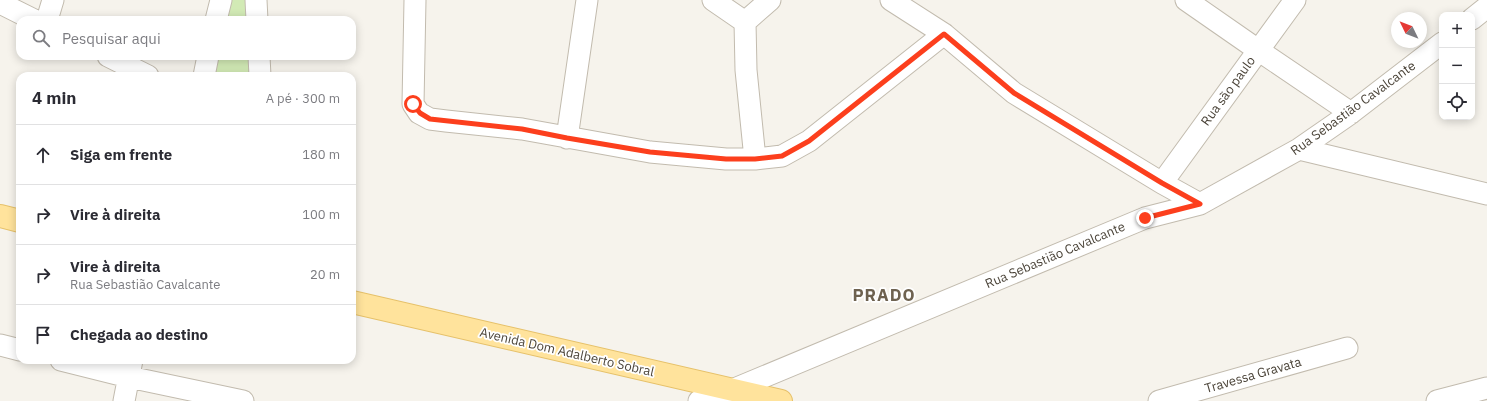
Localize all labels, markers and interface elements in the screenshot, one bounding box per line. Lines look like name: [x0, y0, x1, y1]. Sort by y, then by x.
north arrow: [1391, 12, 1427, 48]
map controls: [1439, 12, 1475, 120]
button: +: [1439, 12, 1475, 48]
search box: [16, 16, 356, 60]
icon: search: [30, 27, 52, 49]
text: Pesquisar aqui: [62, 29, 161, 48]
button: −: [1439, 48, 1475, 84]
street label: Rua são paulo: [1197, 53, 1259, 129]
street label: Rua Sebastião Cavalcante: [1287, 57, 1419, 159]
button: locate: [1439, 84, 1475, 120]
text: 4 min: [32, 87, 76, 109]
text: A pé · 300 m: [266, 90, 340, 107]
route start: [404, 95, 422, 113]
icon: ahead: [32, 144, 54, 166]
text: Siga em frente: [70, 145, 172, 164]
text: 180 m: [302, 146, 340, 163]
icon: right: [32, 204, 54, 226]
text: Vire à direita: [70, 205, 160, 224]
text: 100 m: [302, 206, 340, 223]
route end: [1136, 209, 1154, 227]
street label: Rua Sebastião Cavalcante: [982, 218, 1128, 292]
text: Vire à direita: [70, 257, 160, 276]
icon: right: [32, 264, 54, 286]
text: 20 m: [310, 266, 340, 283]
text: Rua Sebastião Cavalcante: [70, 276, 220, 293]
district label: PRADO: [852, 284, 916, 306]
icon: arrive: [32, 324, 54, 346]
street label: Avenida Dom Adalberto Sobral: [478, 324, 656, 380]
text: Chegada ao destino: [70, 325, 208, 344]
street label: Travessa Gravata: [1203, 353, 1303, 397]

